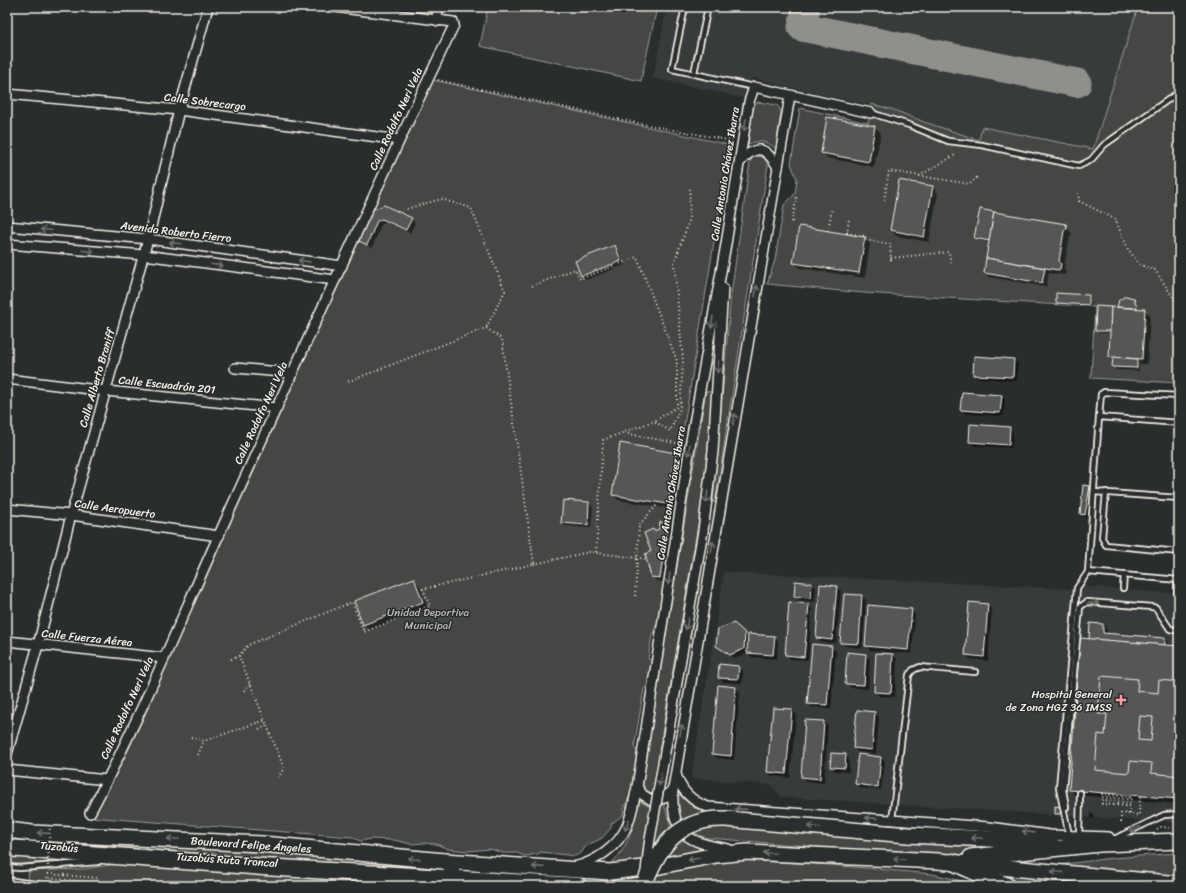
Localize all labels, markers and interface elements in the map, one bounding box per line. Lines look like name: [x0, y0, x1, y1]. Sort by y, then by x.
street label: Calle Rodolfo Neri Vela: [364, 64, 428, 173]
street label: Calle Sobrecargo: [163, 88, 247, 116]
street label: Calle Antonio Chávez Ibarra: [705, 105, 745, 242]
one-way arrow: [741, 118, 749, 131]
street label: Avenida Roberto Fierro: [119, 216, 233, 248]
one-way arrow: [40, 226, 53, 234]
one-way arrow: [169, 239, 182, 247]
one-way arrow: [81, 247, 94, 254]
one-way arrow: [298, 257, 311, 265]
one-way arrow: [210, 261, 223, 269]
one-way arrow: [752, 284, 760, 297]
one-way arrow: [708, 316, 716, 329]
street label: Calle Alberto Braniff: [74, 324, 121, 430]
street label: Calle Rodolfo Neri Vela: [229, 358, 293, 467]
one-way arrow: [715, 360, 722, 373]
street label: Calle Escuadrón 201: [118, 370, 217, 400]
one-way arrow: [730, 413, 738, 426]
street label: Calle Antonio Chávez Ibarra: [651, 424, 691, 561]
one-way arrow: [685, 444, 693, 457]
one-way arrow: [703, 490, 711, 503]
street label: Calle Aeropuerto: [73, 494, 157, 524]
one-way arrow: [709, 541, 717, 554]
one-way arrow: [665, 572, 673, 585]
one-way arrow: [1086, 599, 1099, 606]
park label: Unidad Deportiva Municipal: [387, 603, 470, 635]
one-way arrow: [683, 617, 691, 630]
street label: Calle Fuerza Aérea: [41, 624, 134, 652]
street label: Calle Rodolfo Neri Vela: [95, 653, 159, 762]
place label: Hospital General de Zona HGZ 36 IMSS: [1006, 685, 1113, 717]
marker: Hospital General de Zona HGZ 36 IMSS: [1115, 694, 1127, 706]
one-way arrow: [677, 724, 685, 737]
one-way arrow: [656, 773, 664, 786]
one-way arrow: [735, 806, 748, 813]
one-way arrow: [865, 815, 878, 822]
one-way arrow: [622, 818, 630, 830]
one-way arrow: [808, 823, 821, 830]
one-way arrow: [1129, 826, 1141, 833]
one-way arrow: [1022, 828, 1035, 836]
one-way arrow: [37, 829, 50, 837]
street label: Boulevard Felipe Ángeles: [190, 831, 313, 859]
one-way arrow: [971, 834, 984, 842]
street label: Tuzobús: [39, 836, 79, 858]
one-way arrow: [167, 836, 180, 843]
street label: Tuzobús Ruta Troncal: [176, 847, 279, 873]
one-way arrow: [763, 850, 776, 857]
one-way arrow: [408, 855, 421, 862]
one-way arrow: [893, 855, 906, 863]
one-way arrow: [688, 856, 701, 864]
one-way arrow: [532, 864, 545, 871]
one-way arrow: [1051, 869, 1064, 876]

